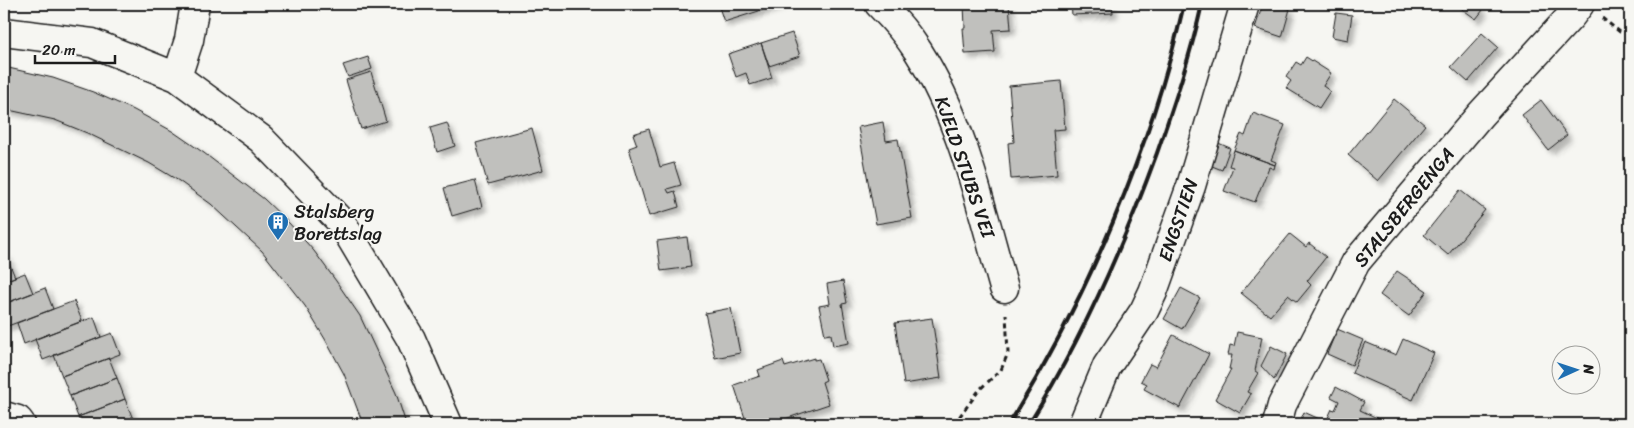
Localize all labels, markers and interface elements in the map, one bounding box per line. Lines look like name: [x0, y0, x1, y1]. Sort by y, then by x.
scale bar: [35, 32, 115, 64]
text: 20 m: [42, 37, 76, 63]
street label: KJELD STUBS VEI: [925, 92, 1005, 244]
street label: STALSBERGENGA: [1345, 139, 1463, 275]
street label: ENGSTIEN: [1148, 173, 1208, 266]
place label: Stalsberg Borettslag: [294, 195, 383, 250]
building icon: Stalsberg Borettslag: [266, 210, 290, 241]
north arrow: [1552, 346, 1602, 396]
text: N: [1576, 363, 1601, 375]

